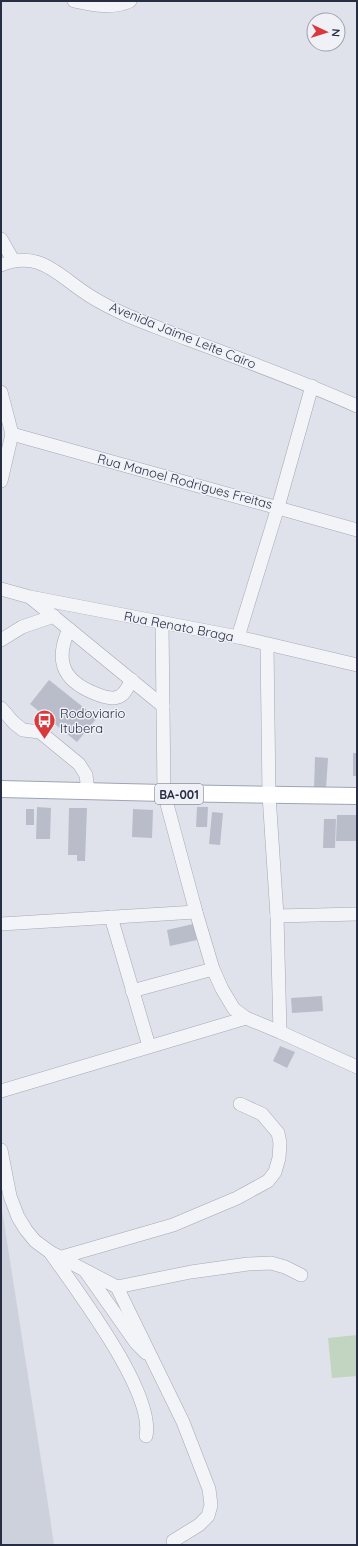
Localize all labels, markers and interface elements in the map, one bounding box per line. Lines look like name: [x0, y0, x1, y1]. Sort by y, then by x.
north arrow: [306, 12, 346, 52]
text: N: [329, 28, 343, 37]
street label: Avenida Jaime Leite Cairo: [107, 298, 259, 372]
street label: Rua Manoel Rodrigues Freitas: [96, 450, 274, 512]
street label: Rua Renato Braga: [123, 607, 235, 645]
place label: Rodoviario Itubera: [60, 705, 125, 736]
bus stop icon: Rodoviario Itubera: [31, 707, 57, 740]
road number: BA-001: [155, 784, 203, 804]

